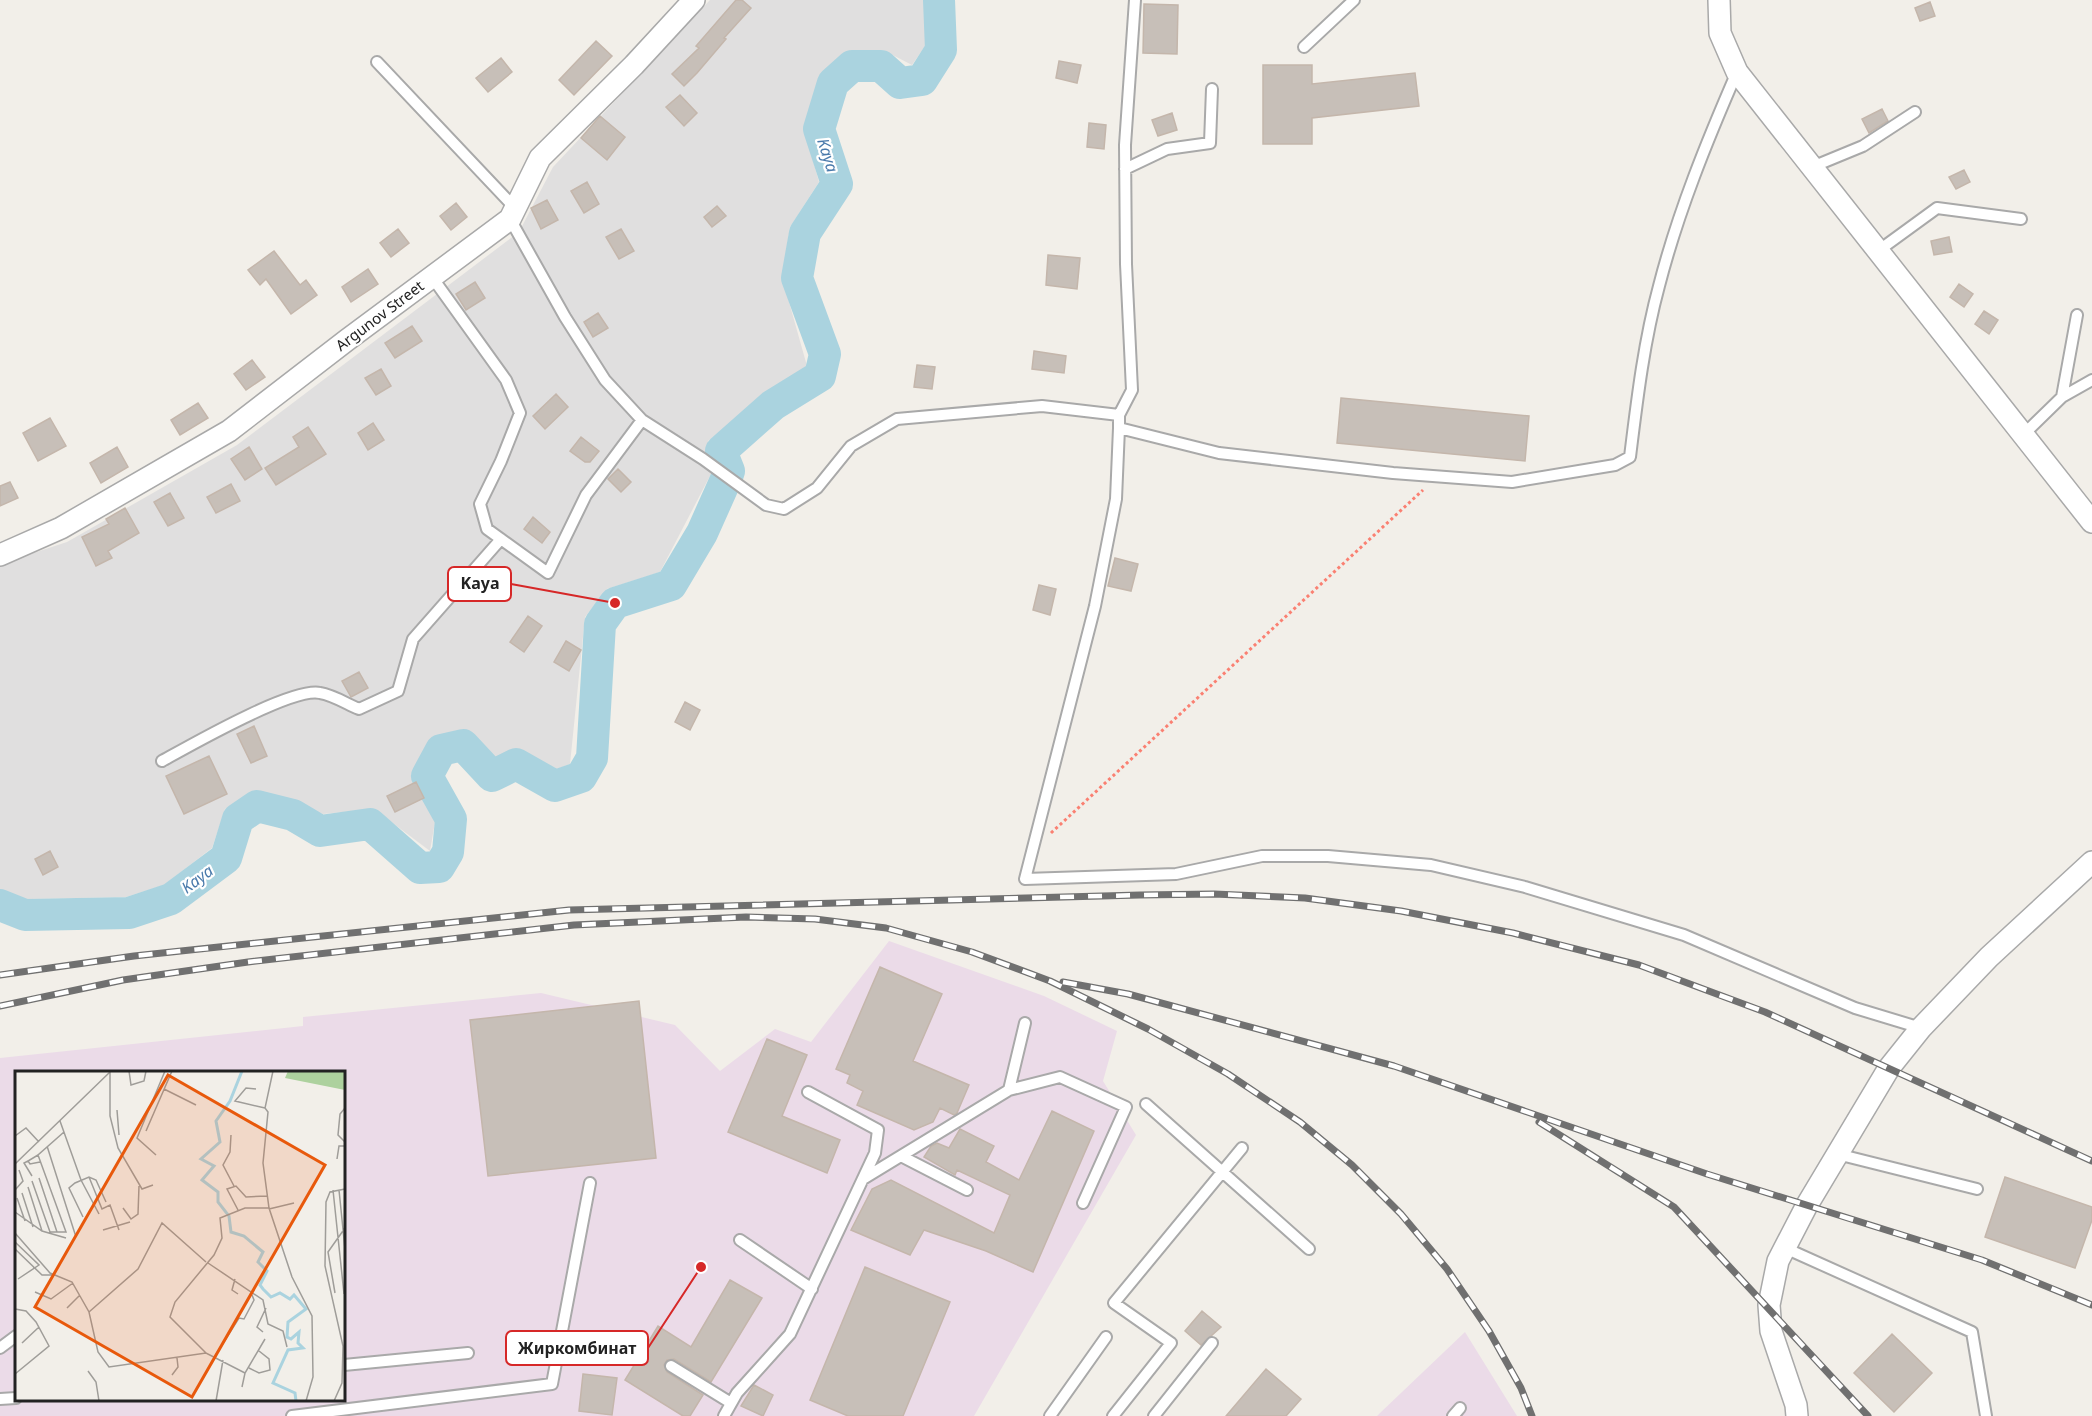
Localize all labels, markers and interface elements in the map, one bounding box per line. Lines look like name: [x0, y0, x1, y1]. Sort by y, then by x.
water label: Kaya: [812, 135, 844, 175]
street label: Argunov Street: [331, 275, 428, 355]
callout: Kaya: [448, 567, 511, 601]
text: Kaya: [461, 572, 499, 594]
water label: Kaya: [177, 860, 217, 898]
inset map: [15, 1071, 345, 1401]
callout: Жиркомбинат: [506, 1331, 648, 1365]
text: Жиркомбинат: [518, 1337, 636, 1359]

